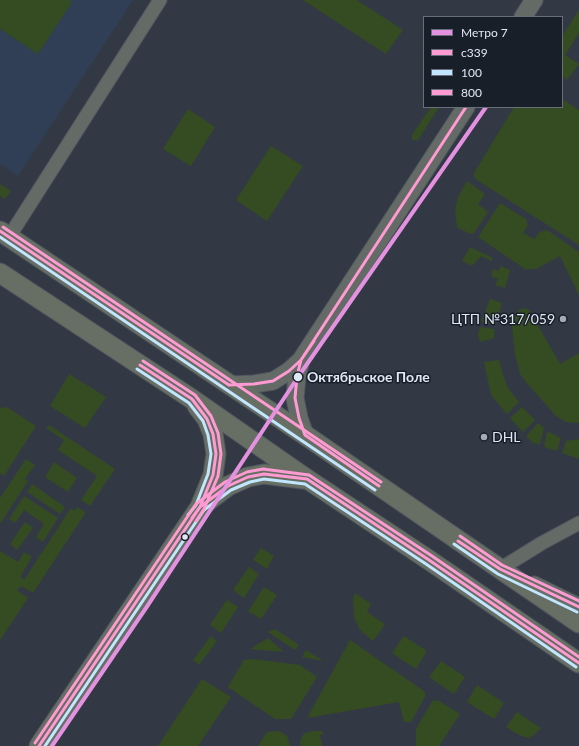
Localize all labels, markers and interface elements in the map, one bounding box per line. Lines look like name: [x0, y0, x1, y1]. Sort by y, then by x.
legend: [423, 16, 563, 108]
text: Метро 7: [461, 25, 508, 40]
text: с339: [461, 45, 488, 60]
text: 100: [461, 65, 482, 80]
text: 800: [461, 85, 482, 100]
place label: ЦТП №317/059: [451, 311, 555, 327]
marker: ЦТП №317/059: [558, 314, 568, 324]
place label: Октябрьское Поле: [307, 369, 430, 385]
marker: Октябрьское Поле: [292, 371, 304, 383]
place label: DHL: [492, 429, 521, 445]
marker: DHL: [479, 432, 489, 442]
unlabelled marker: [180, 532, 190, 542]

